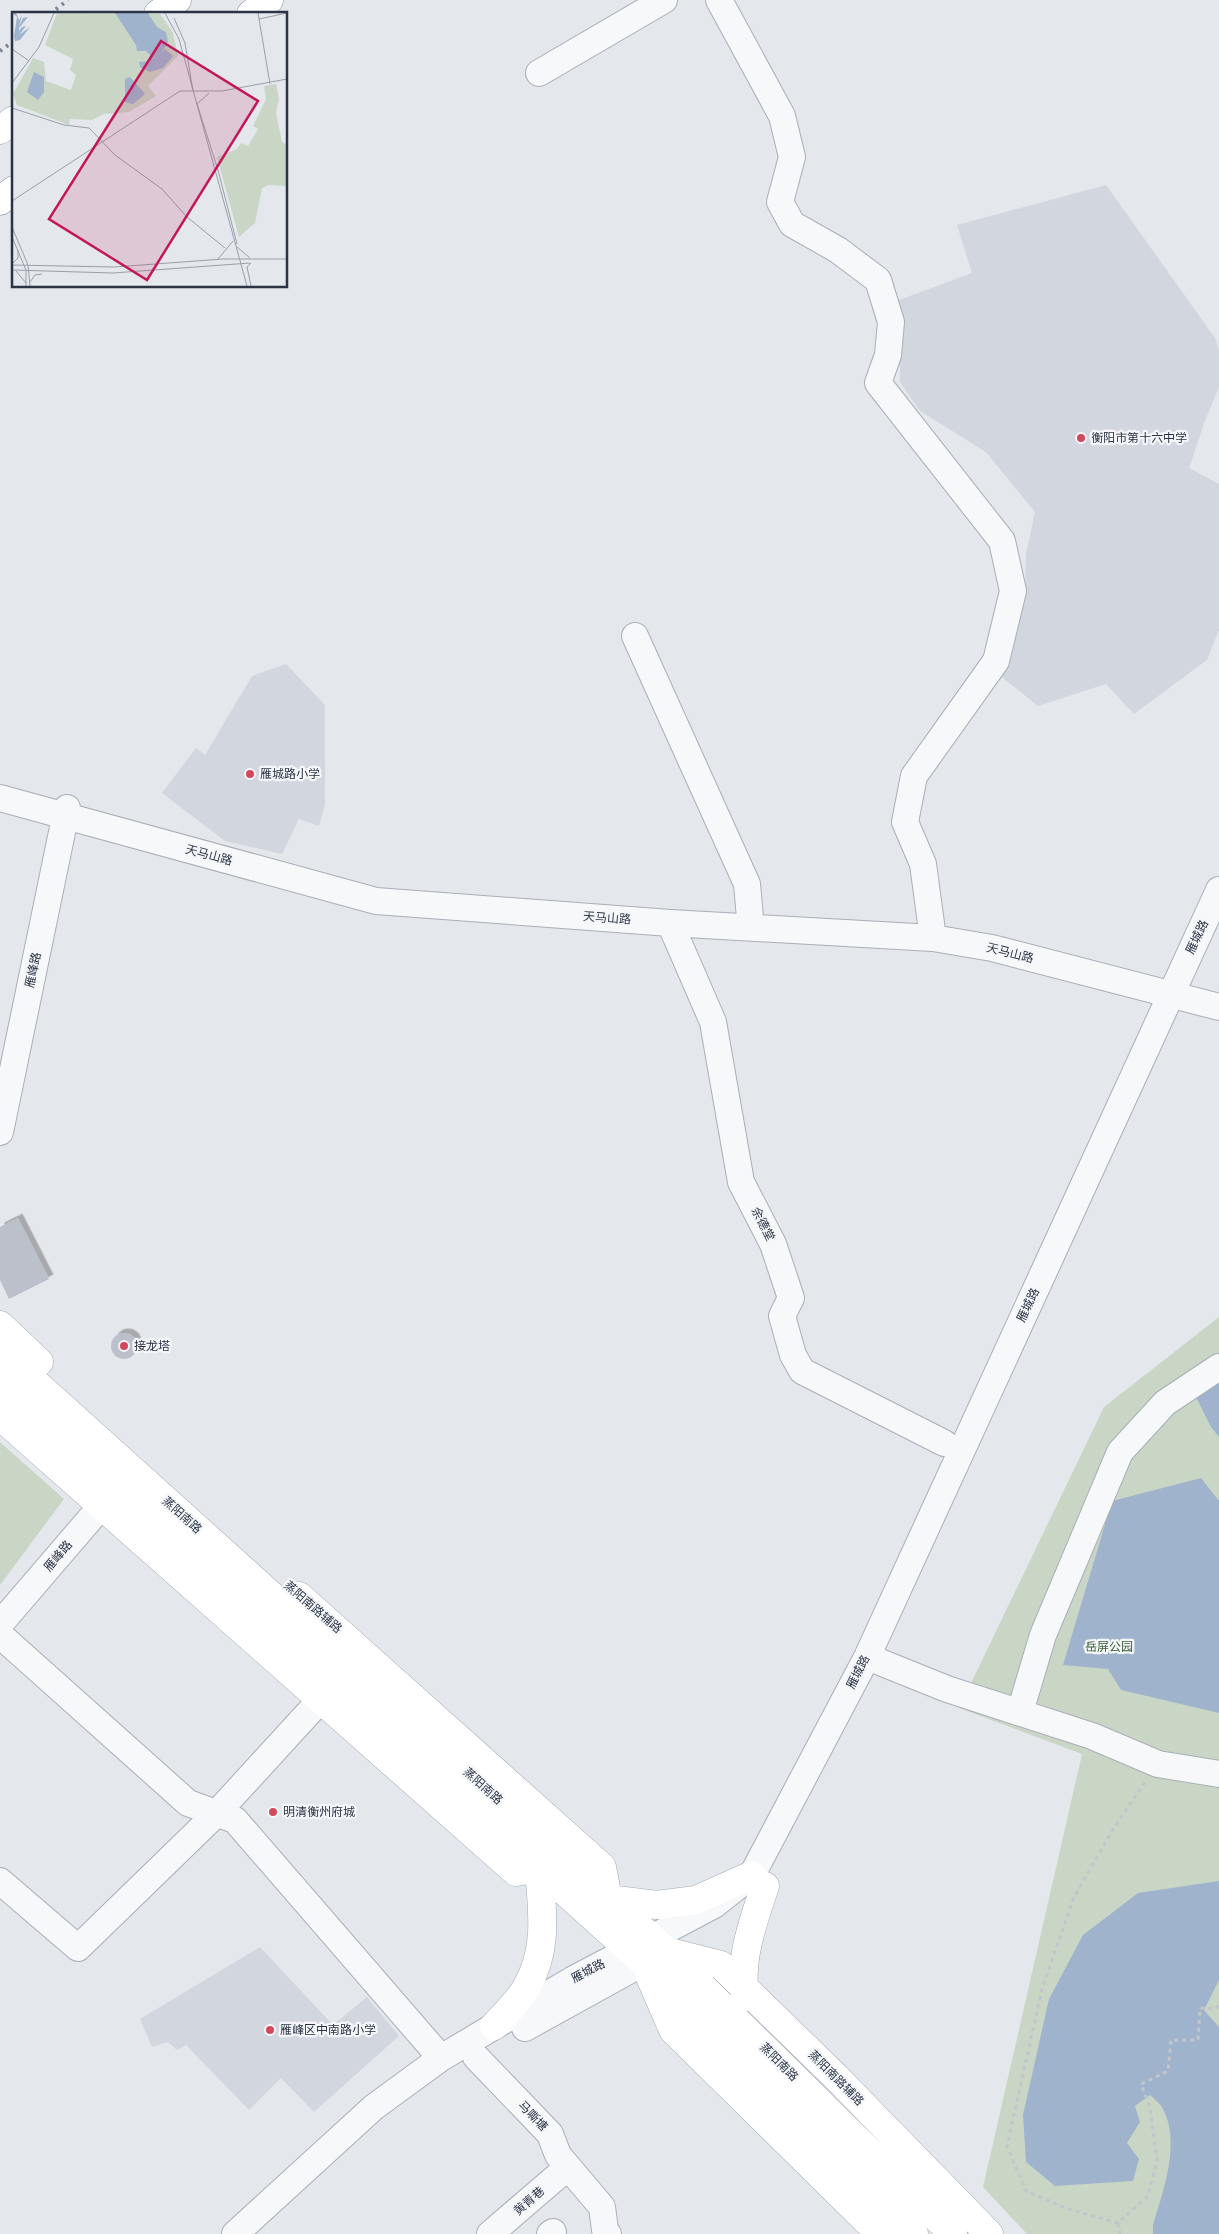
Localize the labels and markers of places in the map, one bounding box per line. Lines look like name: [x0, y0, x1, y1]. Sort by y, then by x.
place label: 衡阳市第十六中学: [1091, 430, 1187, 446]
marker: 衡阳市第十六中学: [1075, 432, 1087, 444]
place label: 雁城路小学: [260, 766, 320, 782]
marker: 雁城路小学: [244, 768, 256, 780]
place label: 接龙塔: [134, 1338, 170, 1354]
marker: 接龙塔: [118, 1340, 130, 1352]
place label: 明清衡州府城: [283, 1804, 355, 1820]
marker: 明清衡州府城: [267, 1806, 279, 1818]
place label: 雁峰区中南路小学: [280, 2022, 376, 2038]
marker: 雁峰区中南路小学: [264, 2024, 276, 2036]

